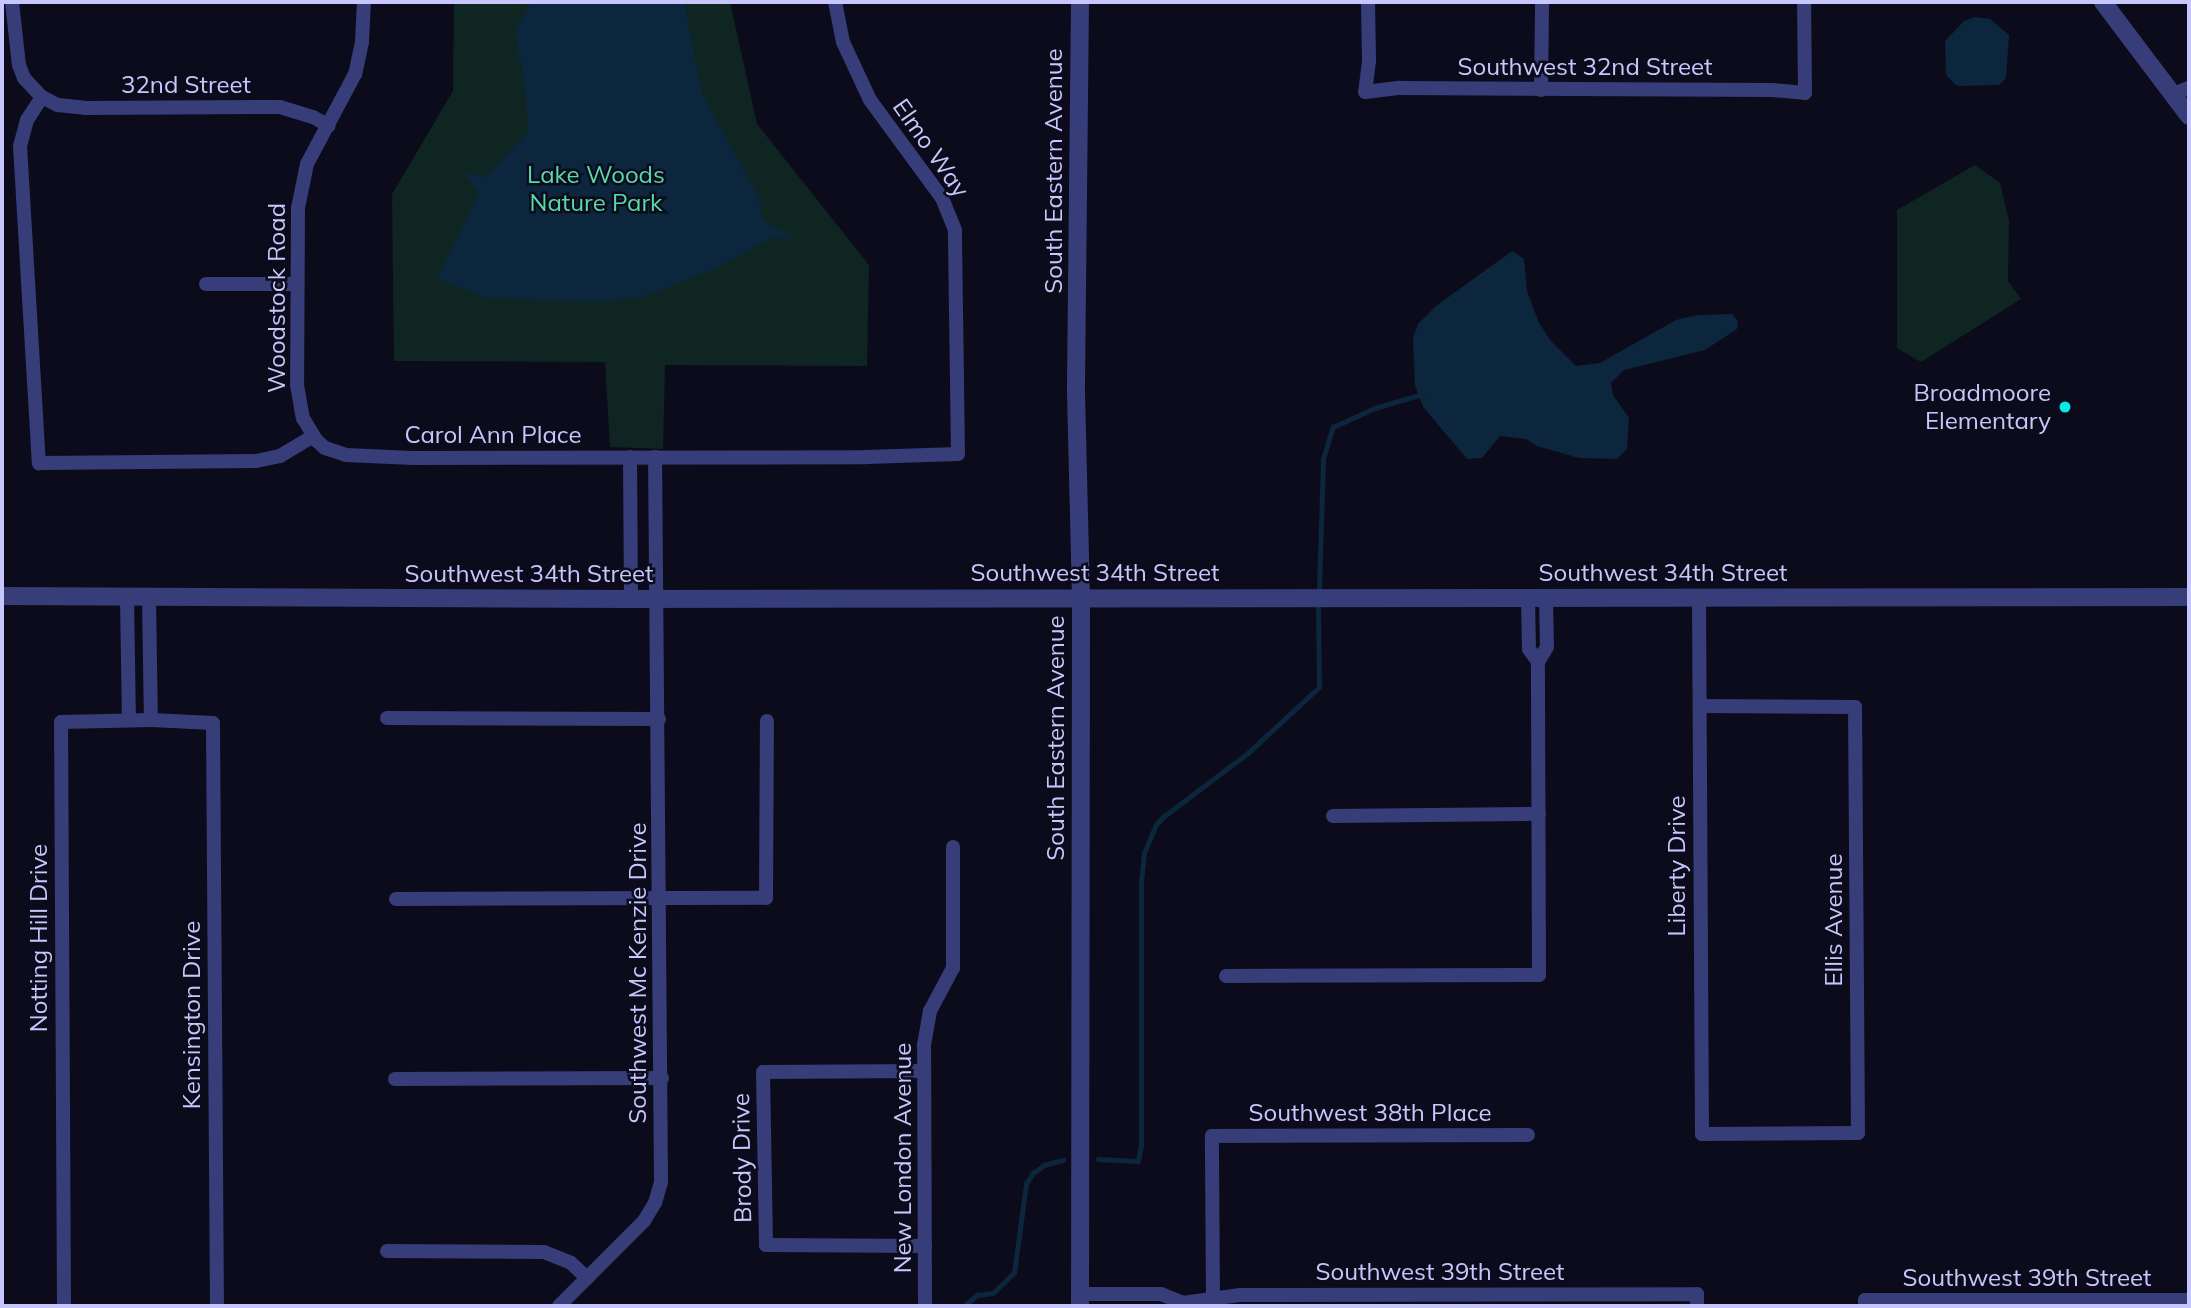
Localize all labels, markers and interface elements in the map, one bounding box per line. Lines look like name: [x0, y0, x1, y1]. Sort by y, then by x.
street label: South Eastern Avenue: [1040, 48, 1068, 294]
street label: Southwest 32nd Street: [1458, 53, 1712, 81]
street label: 32nd Street: [121, 71, 251, 99]
street label: Elmo Way: [887, 93, 975, 203]
park label: Lake Woods Nature Park: [527, 161, 665, 217]
street label: Woodstock Road: [263, 203, 291, 393]
place label: Broadmoore Elementary: [1914, 379, 2051, 435]
marker: Broadmoore Elementary: [2057, 399, 2073, 415]
street label: Carol Ann Place: [404, 421, 582, 449]
street label: Southwest 34th Street: [971, 559, 1219, 587]
street label: Southwest 34th Street: [1539, 559, 1787, 587]
street label: Southwest 34th Street: [405, 560, 653, 588]
street label: South Eastern Avenue: [1042, 615, 1070, 861]
street label: Liberty Drive: [1663, 795, 1691, 937]
street label: Southwest Mc Kenzie Drive: [624, 822, 652, 1124]
street label: Notting Hill Drive: [25, 844, 53, 1032]
street label: Ellis Avenue: [1820, 853, 1848, 987]
street label: Kensington Drive: [178, 921, 206, 1109]
street label: New London Avenue: [889, 1043, 917, 1273]
street label: Brody Drive: [726, 1093, 758, 1223]
street label: Southwest 38th Place: [1249, 1099, 1491, 1127]
street label: Southwest 39th Street: [1316, 1258, 1564, 1286]
street label: Southwest 39th Street: [1903, 1264, 2151, 1292]

